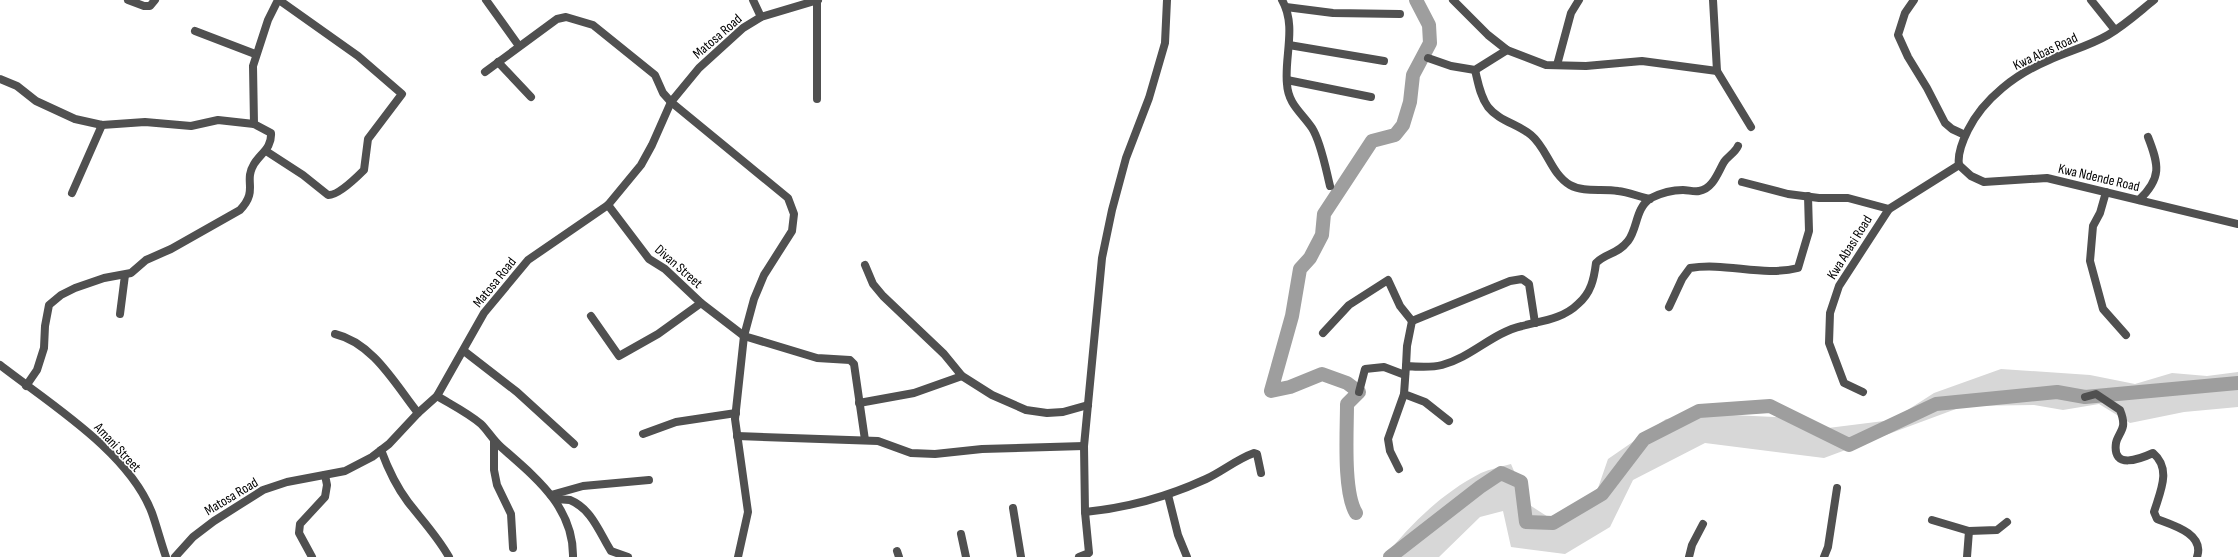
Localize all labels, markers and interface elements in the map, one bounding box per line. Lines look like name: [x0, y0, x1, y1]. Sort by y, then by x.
street label: Matosa Road: [689, 10, 746, 62]
street label: Kwa Abas Road: [2010, 29, 2080, 74]
street label: Kwa Ndende Road: [2057, 160, 2141, 195]
street label: Kwa Abasi Road: [1823, 212, 1876, 282]
street label: Divan Street: [651, 241, 706, 292]
street label: Matosa Road: [469, 254, 520, 311]
street label: Amani Street: [90, 419, 145, 475]
street label: Matosa Road: [201, 474, 261, 519]

